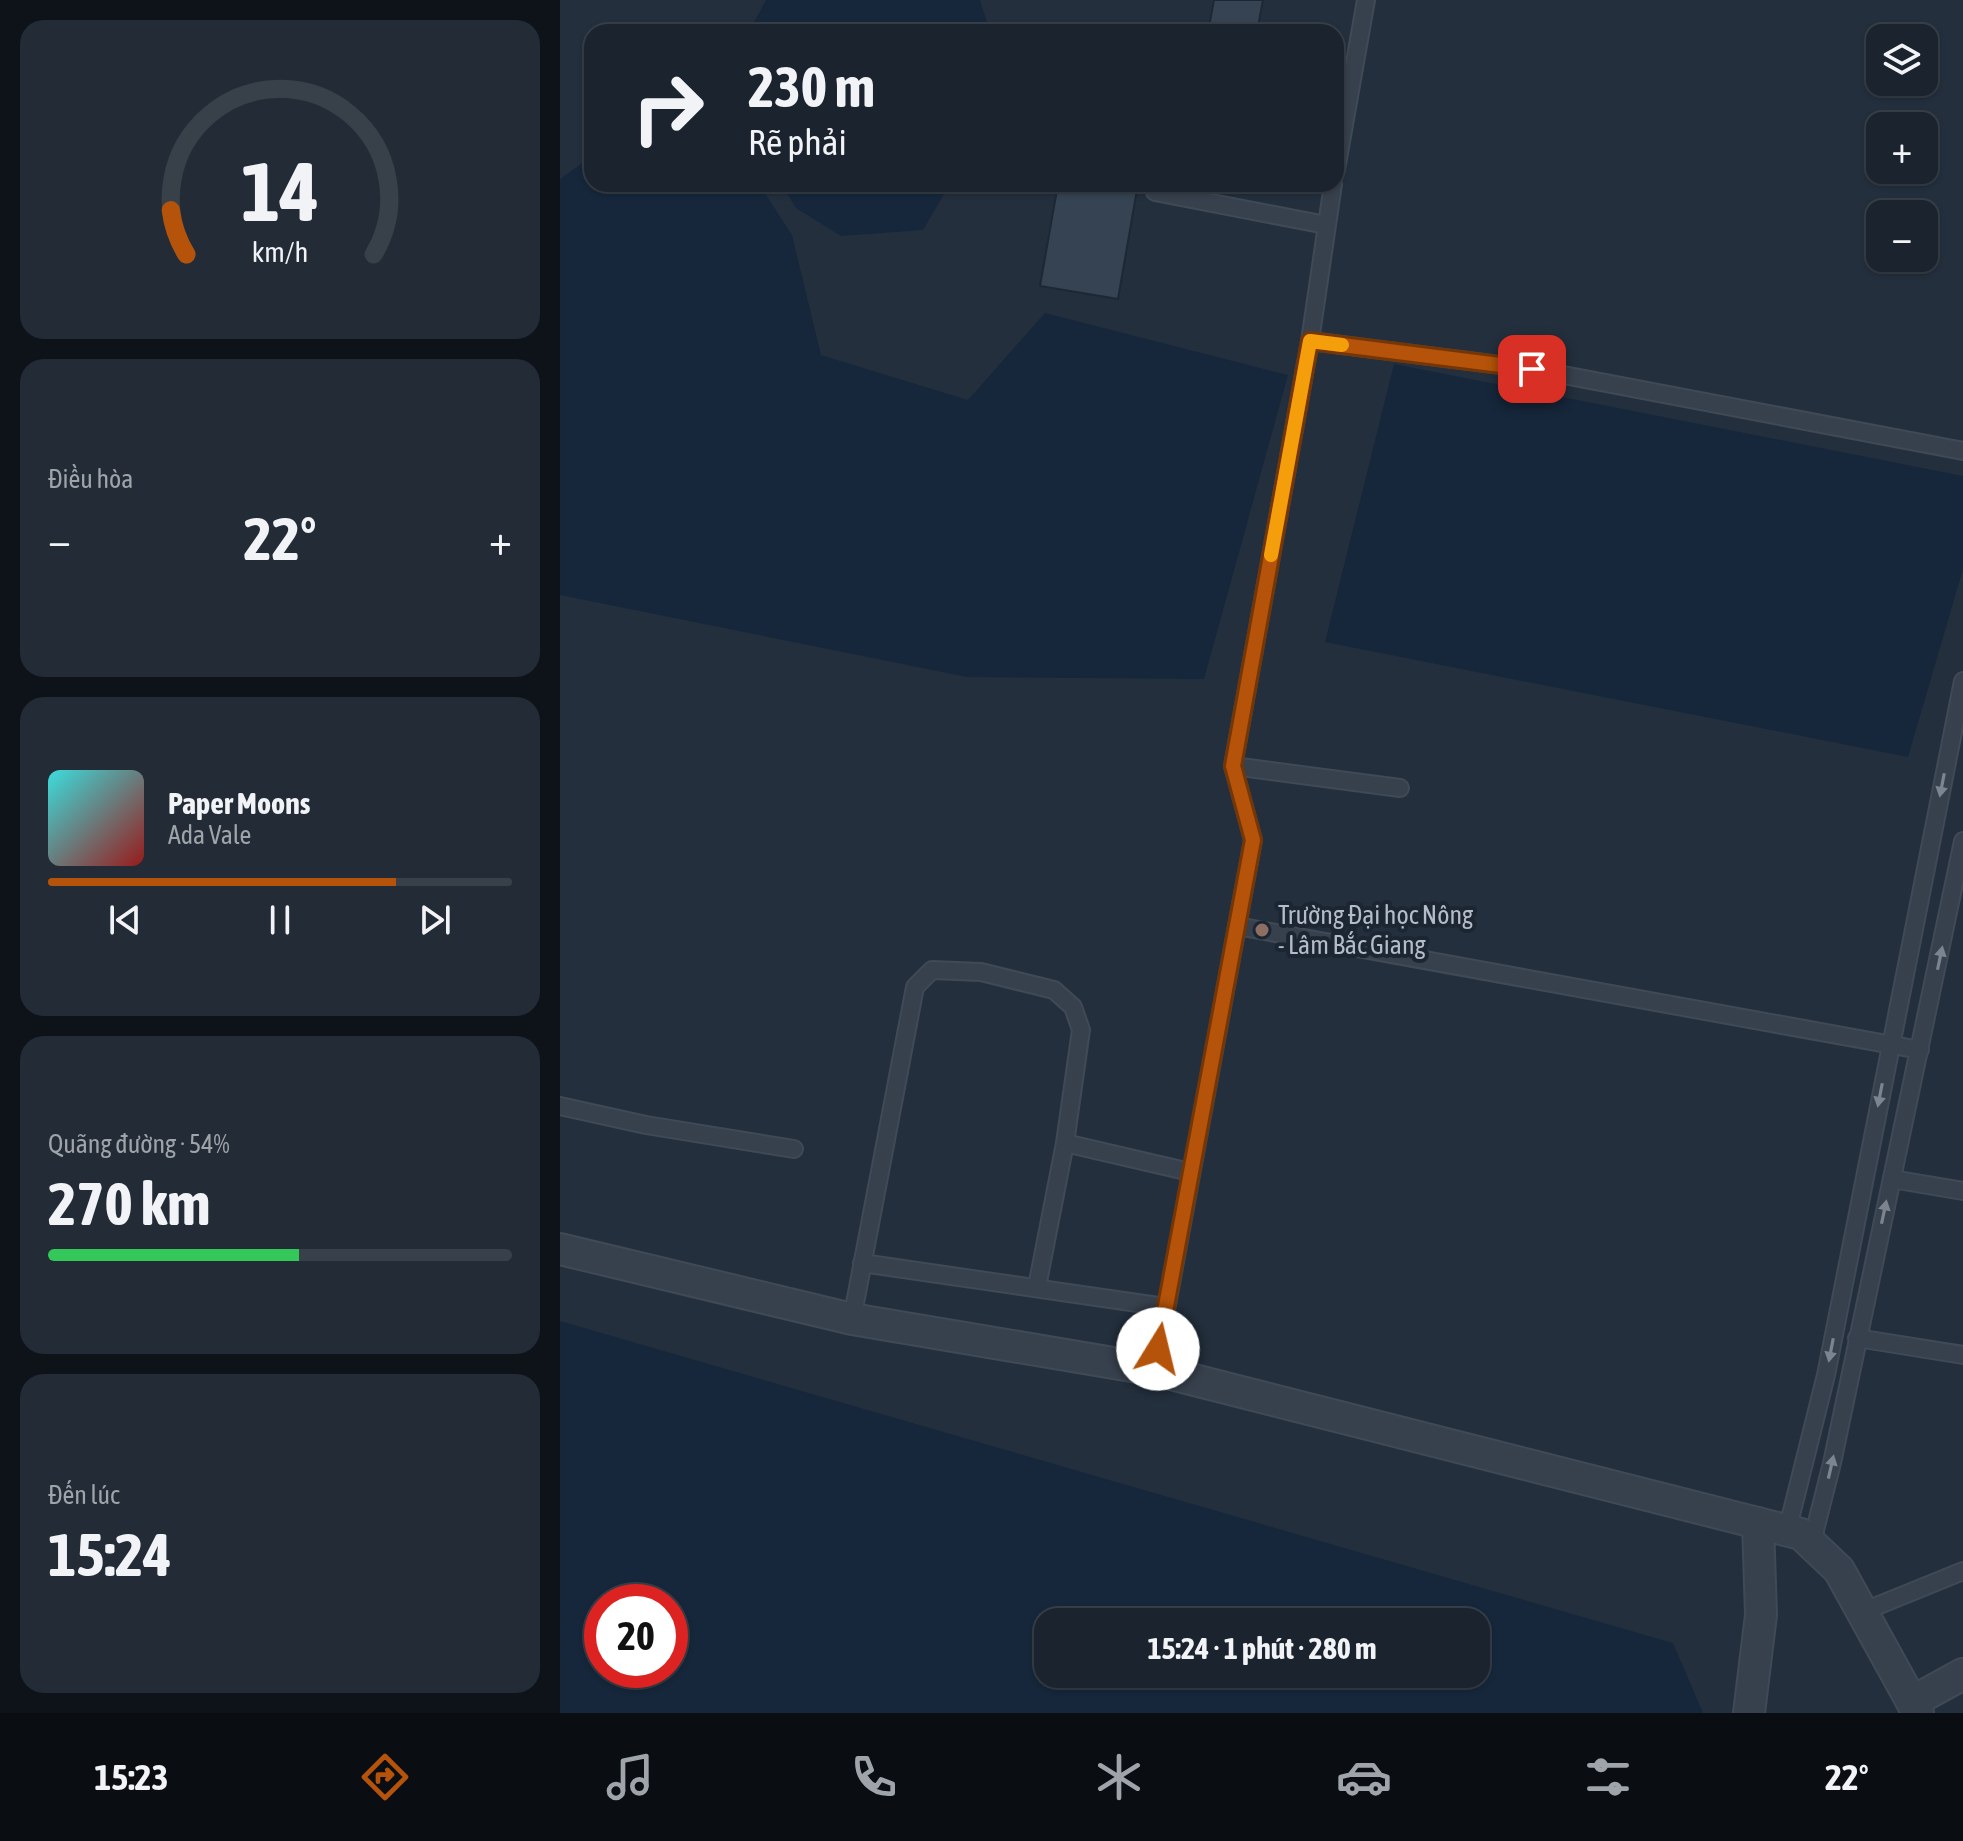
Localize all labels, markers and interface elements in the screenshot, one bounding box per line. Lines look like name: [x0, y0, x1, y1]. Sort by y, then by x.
map controls: [1866, 24, 1938, 272]
button: layers: [1866, 24, 1938, 96]
text: 230 m: [748, 55, 875, 119]
icon: right: [616, 56, 720, 160]
button: +: [1866, 112, 1938, 184]
text: Rẽ phải: [748, 121, 847, 163]
text: 14: [241, 143, 319, 239]
button: −: [1866, 200, 1938, 272]
text: km/h: [252, 235, 308, 268]
pin: [1498, 335, 1566, 403]
icon: arrive: [1510, 347, 1554, 391]
text: Điều hòa: [48, 464, 133, 494]
text: 22°: [244, 504, 316, 573]
text: −: [48, 514, 71, 564]
text: +: [489, 514, 512, 564]
one-way arrow: [1935, 773, 1948, 798]
text: Paper Moons: [168, 786, 310, 820]
text: Ada Vale: [168, 820, 251, 850]
icon: previous: [103, 898, 147, 942]
icon: pause: [258, 898, 302, 942]
icon: next: [413, 898, 457, 942]
place label: Trường Đại học Nông - Lâm Bắc Giang: [1278, 900, 1474, 960]
marker: Trường Đại học Nông - Lâm Bắc Giang: [1253, 921, 1271, 939]
one-way arrow: [1934, 946, 1946, 971]
one-way arrow: [1873, 1083, 1886, 1108]
text: Quãng đường · 54%: [48, 1129, 230, 1159]
text: 270 km: [48, 1169, 210, 1238]
one-way arrow: [1878, 1200, 1891, 1225]
position arrow: [1116, 1307, 1200, 1391]
one-way arrow: [1824, 1338, 1836, 1363]
one-way arrow: [1825, 1454, 1838, 1479]
text: Đến lúc: [48, 1480, 120, 1510]
text: 15:24: [48, 1520, 171, 1589]
speed limit sign: 20: [584, 1584, 688, 1688]
text: 15:24 · 1 phút · 280 m: [1147, 1631, 1377, 1665]
icon: directions: [357, 1749, 413, 1805]
icon: music: [602, 1749, 658, 1805]
icon: phone: [846, 1749, 902, 1805]
icon: climate: [1091, 1749, 1147, 1805]
icon: car: [1336, 1749, 1392, 1805]
icon: filters: [1580, 1749, 1636, 1805]
text: 15:23: [94, 1756, 168, 1798]
text: 22°: [1825, 1756, 1869, 1798]

